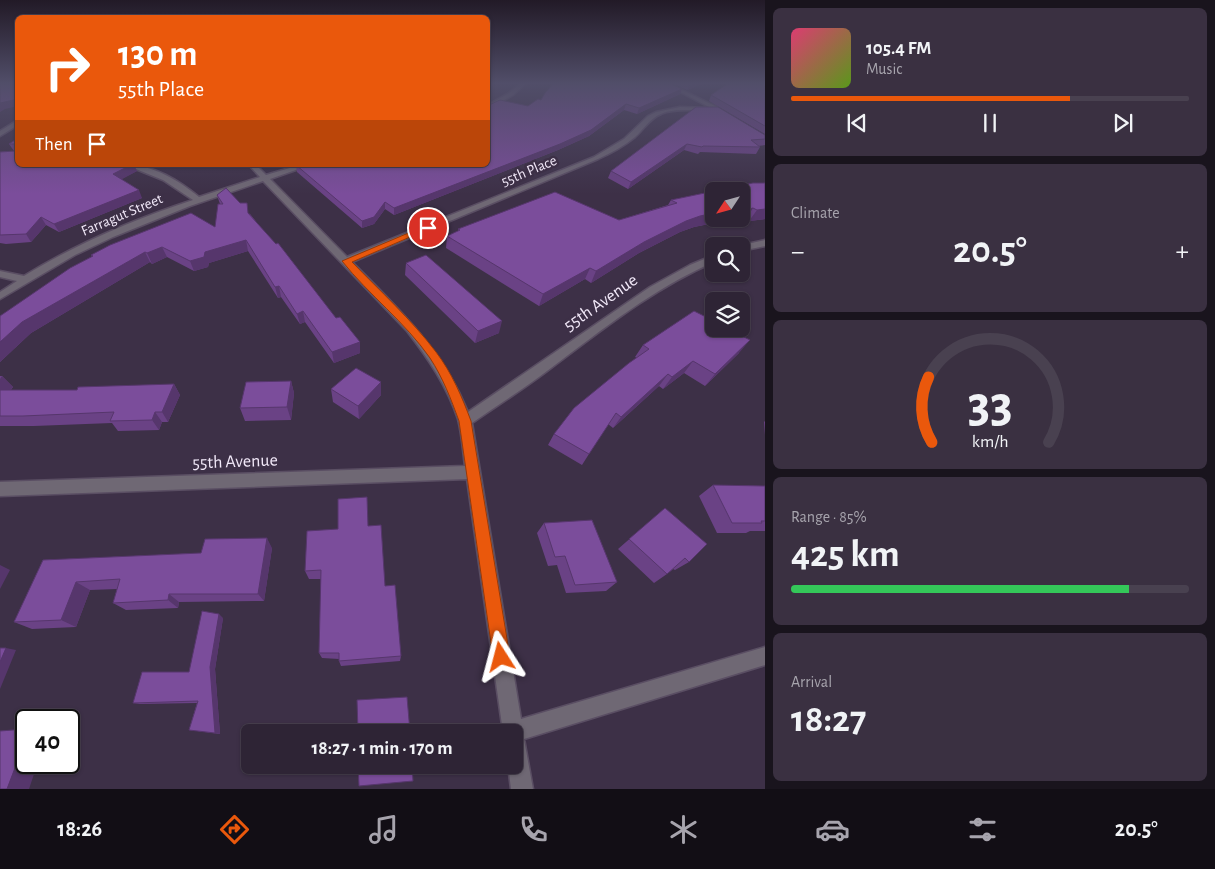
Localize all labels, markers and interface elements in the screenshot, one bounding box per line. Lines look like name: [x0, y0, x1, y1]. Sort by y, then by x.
icon: right: [35, 35, 100, 100]
text: 130 m: [118, 37, 197, 72]
text: 105.4 FM: [866, 39, 931, 58]
text: Music: [866, 61, 902, 77]
text: 55th Place: [118, 78, 204, 100]
icon: previous: [843, 109, 871, 137]
icon: pause: [976, 109, 1004, 137]
icon: next: [1109, 109, 1137, 137]
icon: arrive: [83, 130, 111, 158]
text: Then: [35, 135, 73, 154]
street label: 55th Place: [499, 153, 559, 189]
north arrow: [705, 182, 750, 228]
map controls: [705, 182, 750, 337]
street label: Farragut Street: [79, 191, 165, 239]
text: Climate: [791, 205, 840, 221]
pin: [407, 207, 449, 249]
icon: arrive: [414, 214, 442, 242]
text: 20.5°: [953, 232, 1027, 270]
button: search: [705, 237, 750, 282]
text: −: [791, 238, 804, 266]
text: +: [1176, 238, 1189, 266]
street label: 55th Avenue: [561, 271, 641, 335]
button: layers: [705, 292, 750, 337]
text: 33: [968, 379, 1012, 431]
text: km/h: [972, 433, 1008, 451]
street label: 55th Avenue: [192, 452, 278, 472]
text: Range · 85%: [791, 509, 867, 525]
text: 425 km: [791, 536, 900, 574]
position arrow: [474, 630, 526, 682]
text: Arrival: [791, 674, 832, 690]
text: 18:27: [791, 701, 866, 739]
speed limit sign: 40: [15, 709, 80, 774]
text: 18:27 · 1 min · 170 m: [311, 739, 453, 758]
icon: directions: [217, 812, 252, 847]
icon: music: [366, 812, 401, 847]
icon: phone: [516, 812, 551, 847]
icon: climate: [666, 812, 701, 847]
icon: car: [815, 812, 850, 847]
icon: filters: [965, 812, 1000, 847]
text: 18:26: [57, 818, 102, 840]
text: 20.5°: [1115, 818, 1158, 840]

